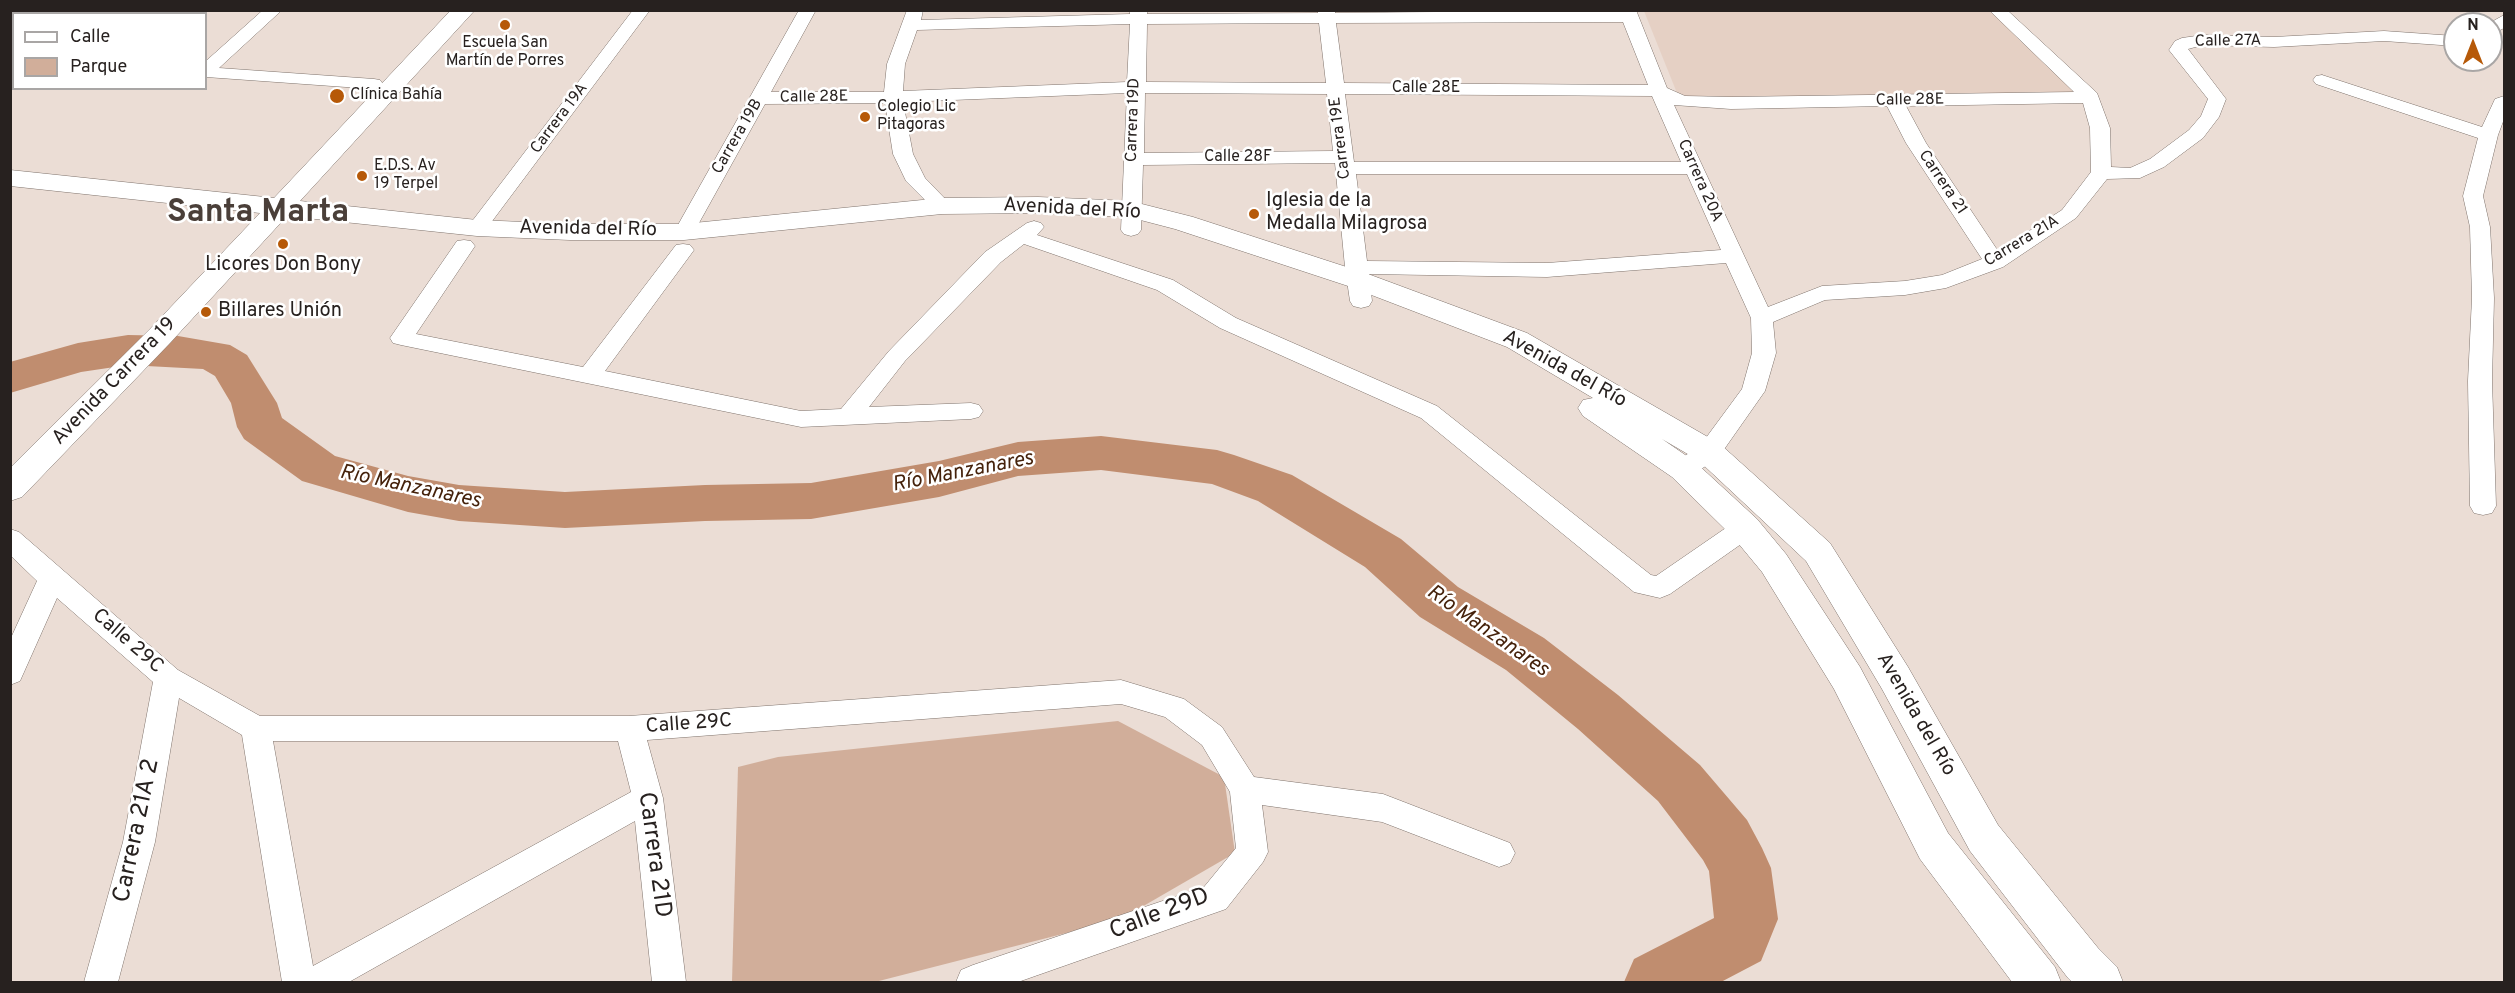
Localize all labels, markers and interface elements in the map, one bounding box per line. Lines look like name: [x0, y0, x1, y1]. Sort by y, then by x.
legend: [12, 12, 207, 90]
north arrow: [2443, 12, 2503, 72]
text: N: [2467, 16, 2479, 36]
marker: Escuela San Martín de Porres: [498, 18, 512, 32]
text: Calle: [70, 26, 110, 49]
street label: Calle 27A: [2195, 32, 2261, 52]
place label: Escuela San Martín de Porres: [446, 34, 564, 72]
text: Parque: [70, 56, 127, 79]
street label: Carrera 19D: [1123, 78, 1145, 162]
street label: Calle 28E: [1392, 79, 1460, 99]
street label: Carrera 19A: [527, 80, 593, 158]
place label: Clínica Bahía: [350, 86, 442, 106]
marker: Clínica Bahía: [328, 87, 346, 105]
street label: Calle 28E: [780, 88, 848, 108]
street label: Calle 28E: [1876, 91, 1944, 111]
street label: Carrera 19B: [709, 96, 767, 178]
street label: Carrera 19E: [1326, 96, 1356, 180]
place label: Colegio Lic Pitagoras: [877, 98, 956, 136]
marker: Colegio Lic Pitagoras: [858, 110, 872, 124]
street label: Carrera 20A: [1672, 137, 1726, 225]
street label: Carrera 21: [1913, 147, 1971, 219]
street label: Calle 28F: [1204, 148, 1272, 168]
place label: E.D.S. Av 19 Terpel: [374, 157, 438, 195]
marker: E.D.S. Av 19 Terpel: [355, 169, 369, 183]
place label: Iglesia de la Medalla Milagrosa: [1266, 190, 1427, 237]
street label: Avenida del Río: [1002, 194, 1142, 226]
district label: Santa Marta: [167, 196, 349, 234]
marker: Iglesia de la Medalla Milagrosa: [1247, 207, 1261, 221]
street label: Carrera 21A: [1981, 212, 2063, 272]
street label: Avenida del Río: [519, 217, 657, 243]
marker: Licores Don Bony: [276, 237, 290, 251]
place label: Licores Don Bony: [205, 254, 361, 278]
place label: Billares Unión: [218, 300, 342, 324]
marker: Billares Unión: [199, 305, 213, 319]
street label: Avenida Carrera 19: [48, 313, 182, 451]
street label: Avenida del Río: [1498, 326, 1630, 414]
water label: Río Manzanares: [890, 447, 1036, 499]
water label: Río Manzanares: [337, 461, 483, 515]
water label: Río Manzanares: [1421, 581, 1553, 683]
street label: Calle 29C: [86, 605, 168, 679]
street label: Avenida del Río: [1870, 649, 1960, 781]
street label: Calle 29C: [645, 710, 733, 740]
street label: Carrera 21A 2: [109, 756, 167, 906]
street label: Carrera 21D: [630, 790, 676, 920]
street label: Calle 29D: [1106, 883, 1214, 947]

